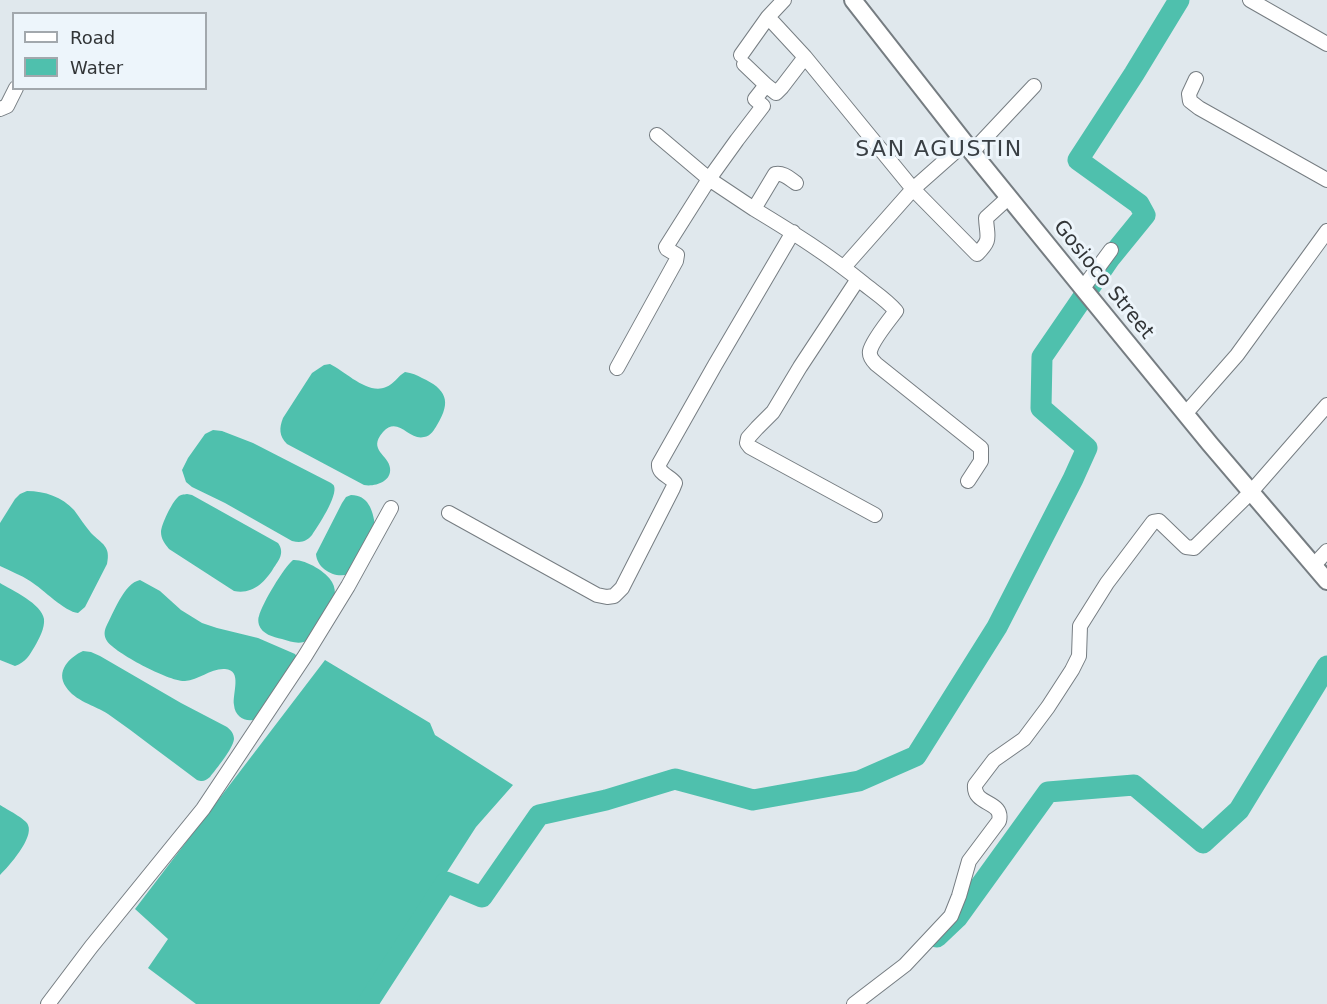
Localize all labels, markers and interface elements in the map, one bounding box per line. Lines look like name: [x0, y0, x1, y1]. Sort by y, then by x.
legend: [12, 12, 207, 90]
text: Road: [70, 27, 115, 48]
text: Water: [70, 57, 123, 78]
district label: SAN AGUSTIN: [855, 137, 1023, 163]
street label: Gosioco Street: [1048, 216, 1158, 344]

